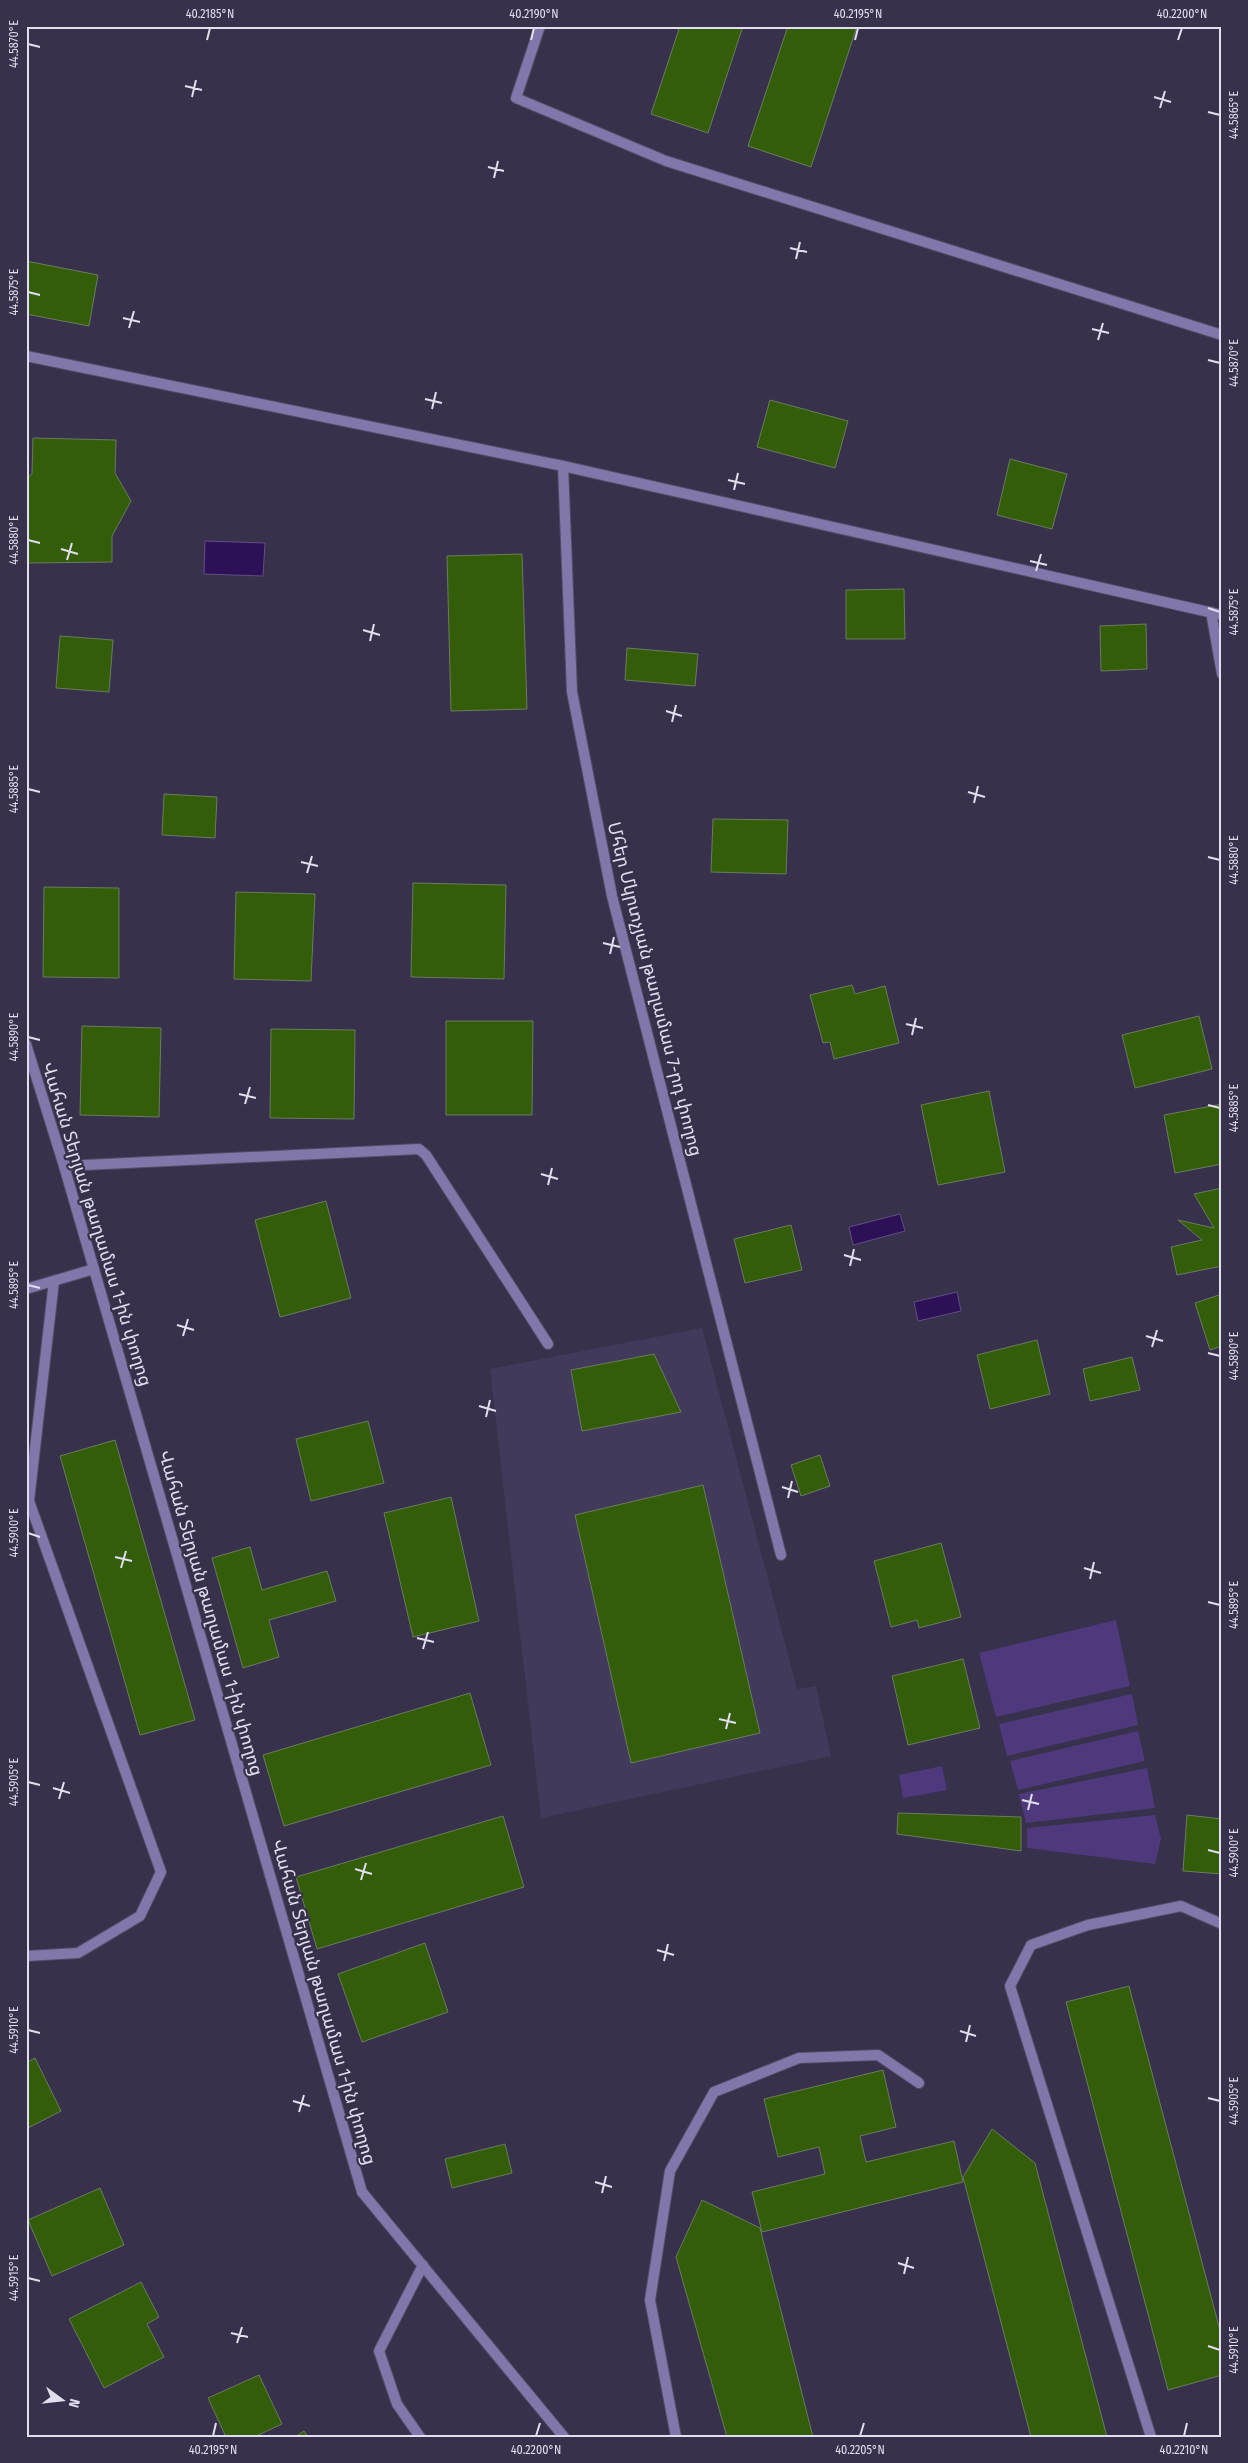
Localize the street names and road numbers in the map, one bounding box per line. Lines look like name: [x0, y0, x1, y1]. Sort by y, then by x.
street label: Մհեր Մկրտչյան թաղամաս 7-րդ փողոց: [603, 820, 707, 1158]
street label: Վահան Տերյան թաղամաս 1-ին փողոց: [37, 1059, 157, 1389]
street label: Վահան Տերյան թաղամաս 1-ին փողոց: [154, 1448, 268, 1778]
street label: Վահան Տերյան թաղամաս 1-ին փողոց: [267, 1837, 381, 2167]

